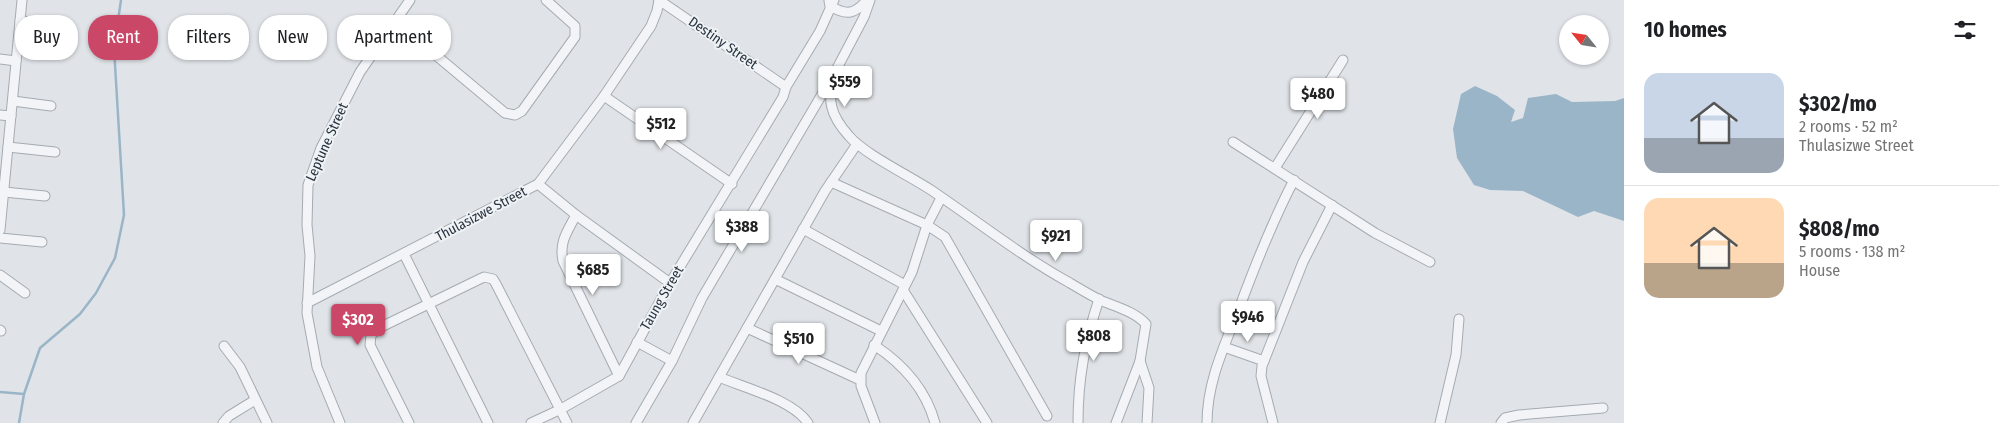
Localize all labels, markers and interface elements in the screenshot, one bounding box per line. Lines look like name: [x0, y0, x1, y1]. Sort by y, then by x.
street label: Destiny Street: [685, 13, 761, 73]
chip: Buy: [15, 15, 78, 60]
chip: Rent: [88, 15, 158, 60]
chip: Filters: [168, 15, 249, 60]
chip: New: [259, 15, 327, 60]
chip: Apartment: [337, 15, 451, 60]
north arrow: [1559, 15, 1609, 65]
map controls: [1559, 15, 1609, 65]
icon: filters: [1951, 16, 1979, 44]
text: 10 homes: [1644, 17, 1727, 43]
pin: $559: [815, 66, 875, 108]
text: $559: [829, 72, 861, 91]
pin: $480: [1288, 78, 1348, 120]
text: $480: [1301, 84, 1335, 103]
text: $302/mo: [1799, 91, 1877, 117]
icon: home: [1684, 93, 1744, 153]
street label: Leptune Street: [302, 100, 352, 184]
pin: $512: [631, 108, 691, 150]
text: $512: [646, 114, 676, 133]
text: 2 rooms · 52 m²: [1799, 117, 1898, 136]
text: Thulasizwe Street: [1799, 136, 1914, 155]
street label: Thulasizwe Street: [433, 183, 530, 245]
pin: $388: [712, 210, 772, 253]
text: $808/mo: [1799, 216, 1880, 242]
text: $388: [726, 217, 758, 236]
icon: home: [1684, 218, 1744, 278]
pin: $921: [1026, 220, 1086, 262]
text: $921: [1041, 226, 1071, 245]
text: 5 rooms · 138 m²: [1799, 242, 1905, 261]
pin: $685: [563, 254, 623, 296]
text: $685: [577, 260, 609, 279]
text: House: [1799, 261, 1840, 280]
street label: Taung Street: [637, 262, 687, 333]
pin: $946: [1218, 300, 1278, 343]
pin: $302: [328, 304, 388, 346]
text: $946: [1232, 307, 1264, 326]
text: $302: [342, 310, 374, 329]
pin: $808: [1064, 320, 1124, 362]
pin: $510: [769, 322, 829, 365]
text: $808: [1077, 326, 1111, 345]
text: $510: [784, 329, 814, 348]

